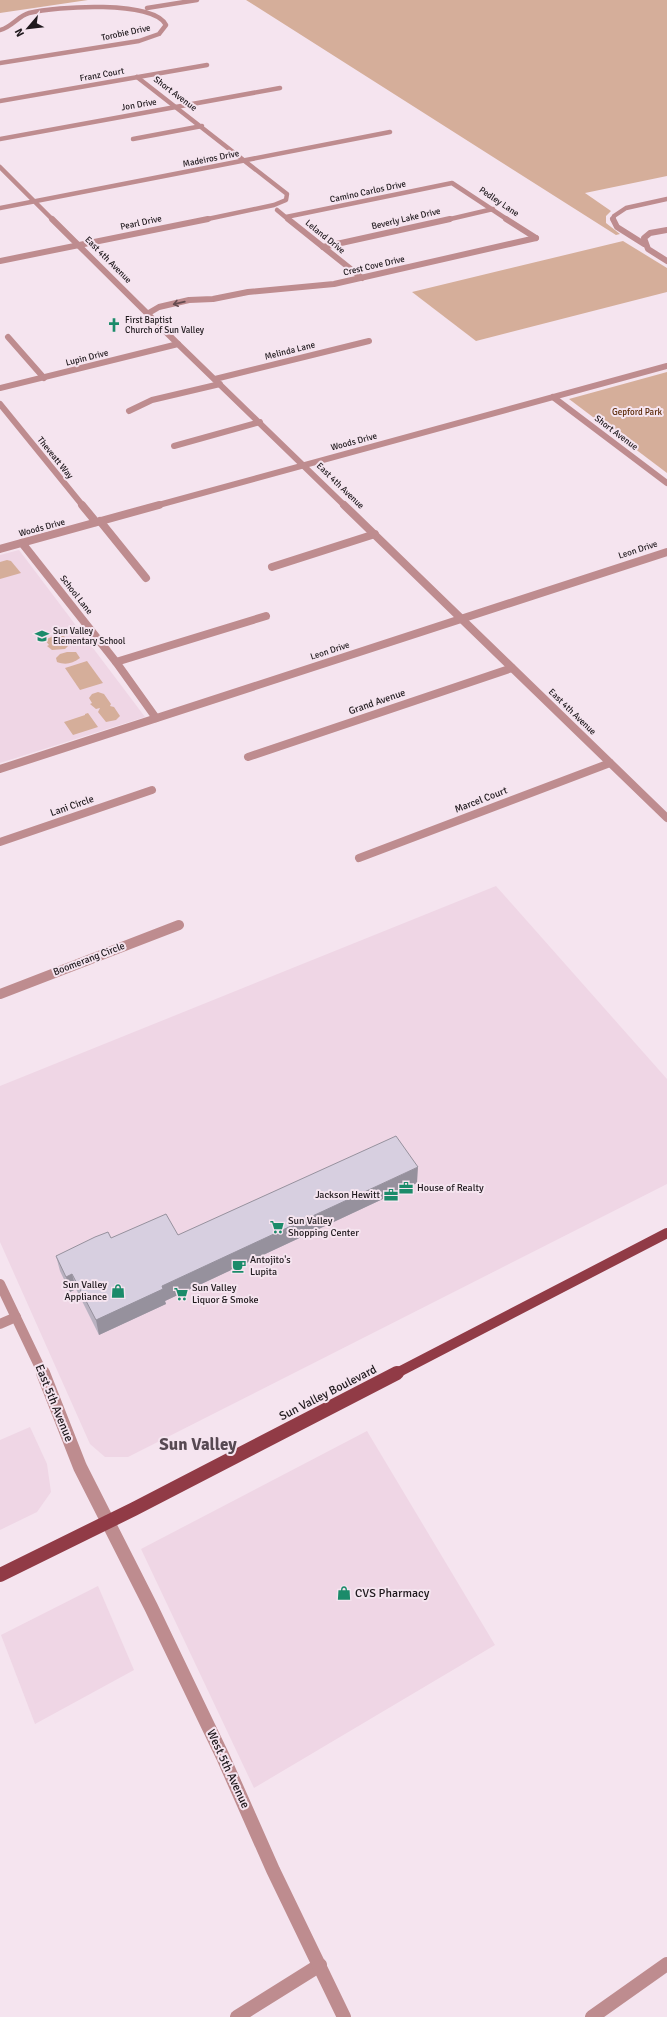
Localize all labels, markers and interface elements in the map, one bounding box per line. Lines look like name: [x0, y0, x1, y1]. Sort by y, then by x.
north arrow: [8, 8, 48, 48]
street label: Torobie Drive: [100, 22, 152, 44]
text: N: [12, 26, 27, 39]
street label: Franz Court: [79, 66, 125, 84]
street label: Short Avenue: [151, 74, 199, 114]
street label: Jon Drive: [120, 96, 158, 114]
street label: Madeiros Drive: [182, 148, 241, 170]
street label: Camino Carlos Drive: [329, 178, 408, 205]
street label: Pedley Lane: [477, 185, 521, 220]
street label: Beverly Lake Drive: [370, 206, 442, 232]
street label: Pearl Drive: [119, 213, 163, 233]
street label: Leland Drive: [303, 218, 347, 257]
street label: East 4th Avenue: [82, 234, 134, 286]
street label: Crest Cove Drive: [342, 253, 406, 278]
one-way arrow: [173, 299, 186, 307]
place label: First Baptist Church of Sun Valley: [125, 315, 205, 336]
church icon: First Baptist Church of Sun Valley: [106, 317, 122, 333]
street label: Melinda Lane: [264, 339, 317, 363]
street label: Lupin Drive: [64, 347, 110, 369]
park label: Gepford Park: [612, 407, 662, 418]
street label: Short Avenue: [592, 413, 640, 453]
street label: Woods Drive: [330, 430, 379, 453]
street label: Theveatt Way: [35, 435, 76, 482]
street label: East 4th Avenue: [314, 461, 366, 512]
street label: Woods Drive: [18, 516, 67, 539]
street label: Leon Drive: [617, 538, 660, 562]
street label: School Lane: [57, 573, 95, 617]
place label: Sun Valley Elementary School: [53, 626, 126, 647]
school or university icon: Sun Valley Elementary School: [34, 628, 50, 644]
street label: Leon Drive: [309, 639, 352, 663]
street label: Grand Avenue: [347, 687, 407, 717]
street label: East 4th Avenue: [546, 687, 598, 738]
street label: Marcel Court: [453, 784, 510, 816]
street label: Lani Circle: [49, 793, 95, 819]
street label: Boomerang Circle: [51, 940, 127, 978]
office icon: House of Realty: [398, 1180, 414, 1196]
place label: House of Realty: [417, 1182, 484, 1194]
office icon: Jackson Hewitt: [383, 1187, 399, 1203]
place label: Jackson Hewitt: [315, 1189, 380, 1201]
place label: Sun Valley Shopping Center: [288, 1215, 359, 1239]
supermarket icon: Sun Valley Shopping Center: [269, 1219, 285, 1235]
place label: Antojito's Lupita: [250, 1254, 291, 1278]
cafe icon: Antojito's Lupita: [231, 1258, 247, 1274]
place label: Sun Valley Appliance: [63, 1279, 107, 1303]
place label: Sun Valley Liquor & Smoke: [192, 1282, 259, 1306]
shop icon: Sun Valley Appliance: [110, 1283, 126, 1299]
supermarket icon: Sun Valley Liquor & Smoke: [173, 1286, 189, 1302]
street label: East 5th Avenue: [32, 1362, 76, 1444]
street label: Sun Valley Boulevard: [277, 1362, 379, 1424]
district label: Sun Valley: [159, 1434, 237, 1455]
shop icon: CVS Pharmacy: [336, 1585, 352, 1601]
place label: CVS Pharmacy: [355, 1586, 430, 1601]
street label: West 5th Avenue: [203, 1727, 253, 1811]

